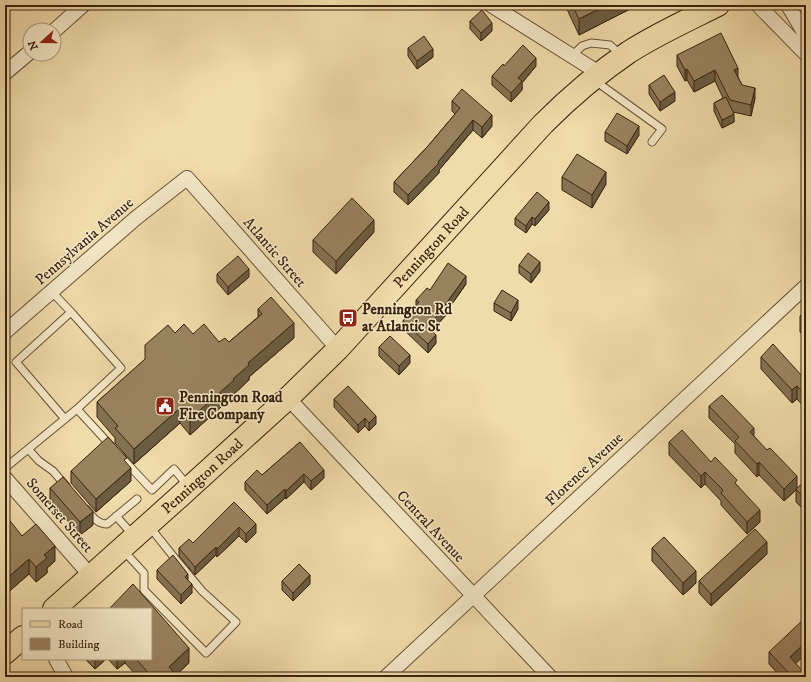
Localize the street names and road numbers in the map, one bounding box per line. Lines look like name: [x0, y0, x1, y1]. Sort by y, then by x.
street label: Pennsylvania Avenue: [31, 193, 137, 289]
street label: Pennington Road: [389, 202, 474, 292]
street label: Atlantic Street: [239, 213, 310, 291]
street label: Florence Avenue: [541, 428, 627, 510]
street label: Pennington Road: [158, 434, 248, 518]
street label: Somerset Street: [22, 474, 97, 557]
street label: Central Avenue: [392, 486, 469, 566]

